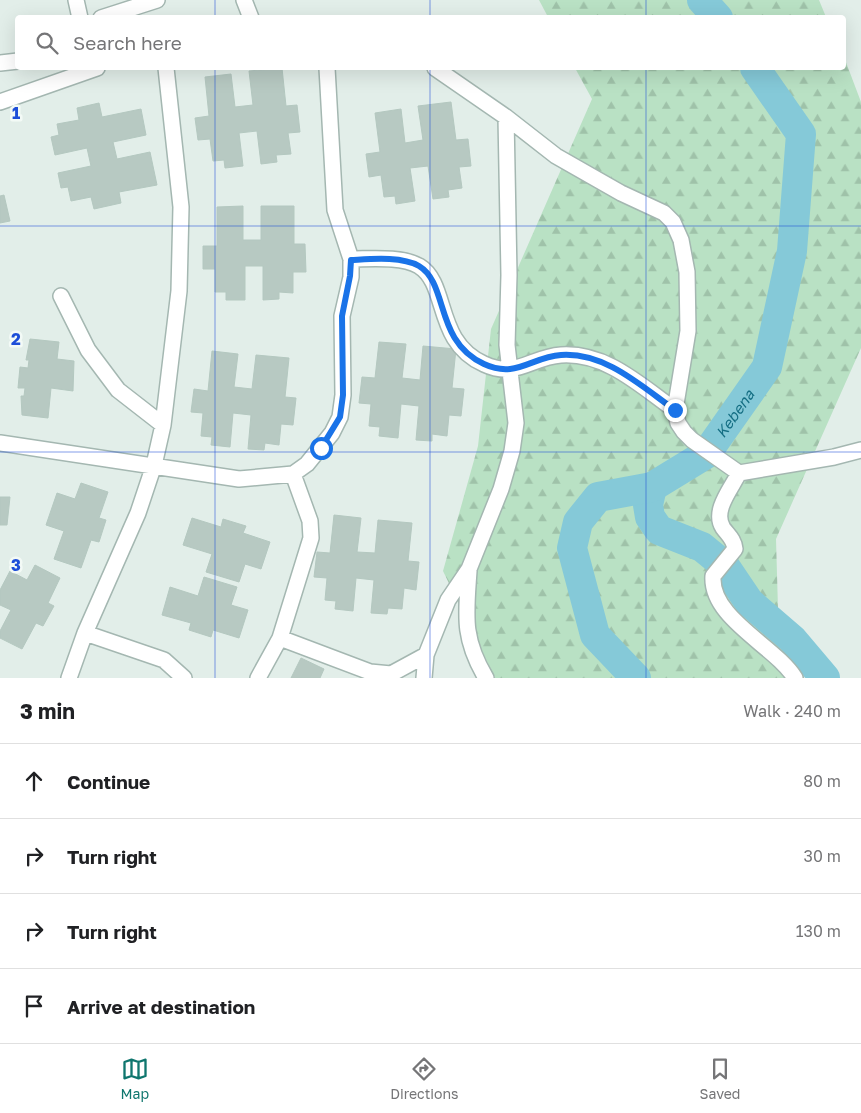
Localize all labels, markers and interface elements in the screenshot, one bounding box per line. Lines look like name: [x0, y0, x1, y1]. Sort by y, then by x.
search box: [15, 15, 846, 70]
icon: search: [33, 29, 61, 57]
text: Search here: [73, 31, 182, 54]
text: 1: [12, 103, 20, 123]
text: 2: [11, 329, 21, 349]
water label: Kebena: [712, 385, 758, 441]
route end: [664, 399, 687, 422]
route start: [310, 437, 333, 460]
text: 3: [11, 555, 21, 575]
text: 3 min: [20, 698, 75, 724]
text: Walk · 240 m: [743, 701, 841, 721]
icon: ahead: [20, 767, 48, 795]
text: Continue: [67, 770, 150, 793]
text: 80 m: [803, 771, 841, 791]
icon: right: [20, 842, 48, 870]
text: Turn right: [67, 845, 157, 868]
text: 30 m: [804, 846, 841, 866]
icon: right: [20, 917, 48, 945]
text: Turn right: [67, 920, 157, 943]
text: 130 m: [796, 921, 841, 941]
icon: arrive: [20, 992, 48, 1020]
text: Arrive at destination: [67, 995, 255, 1018]
tab: Map: [121, 1055, 149, 1102]
tab: Directions: [390, 1055, 459, 1102]
tab: Saved: [700, 1055, 740, 1102]

